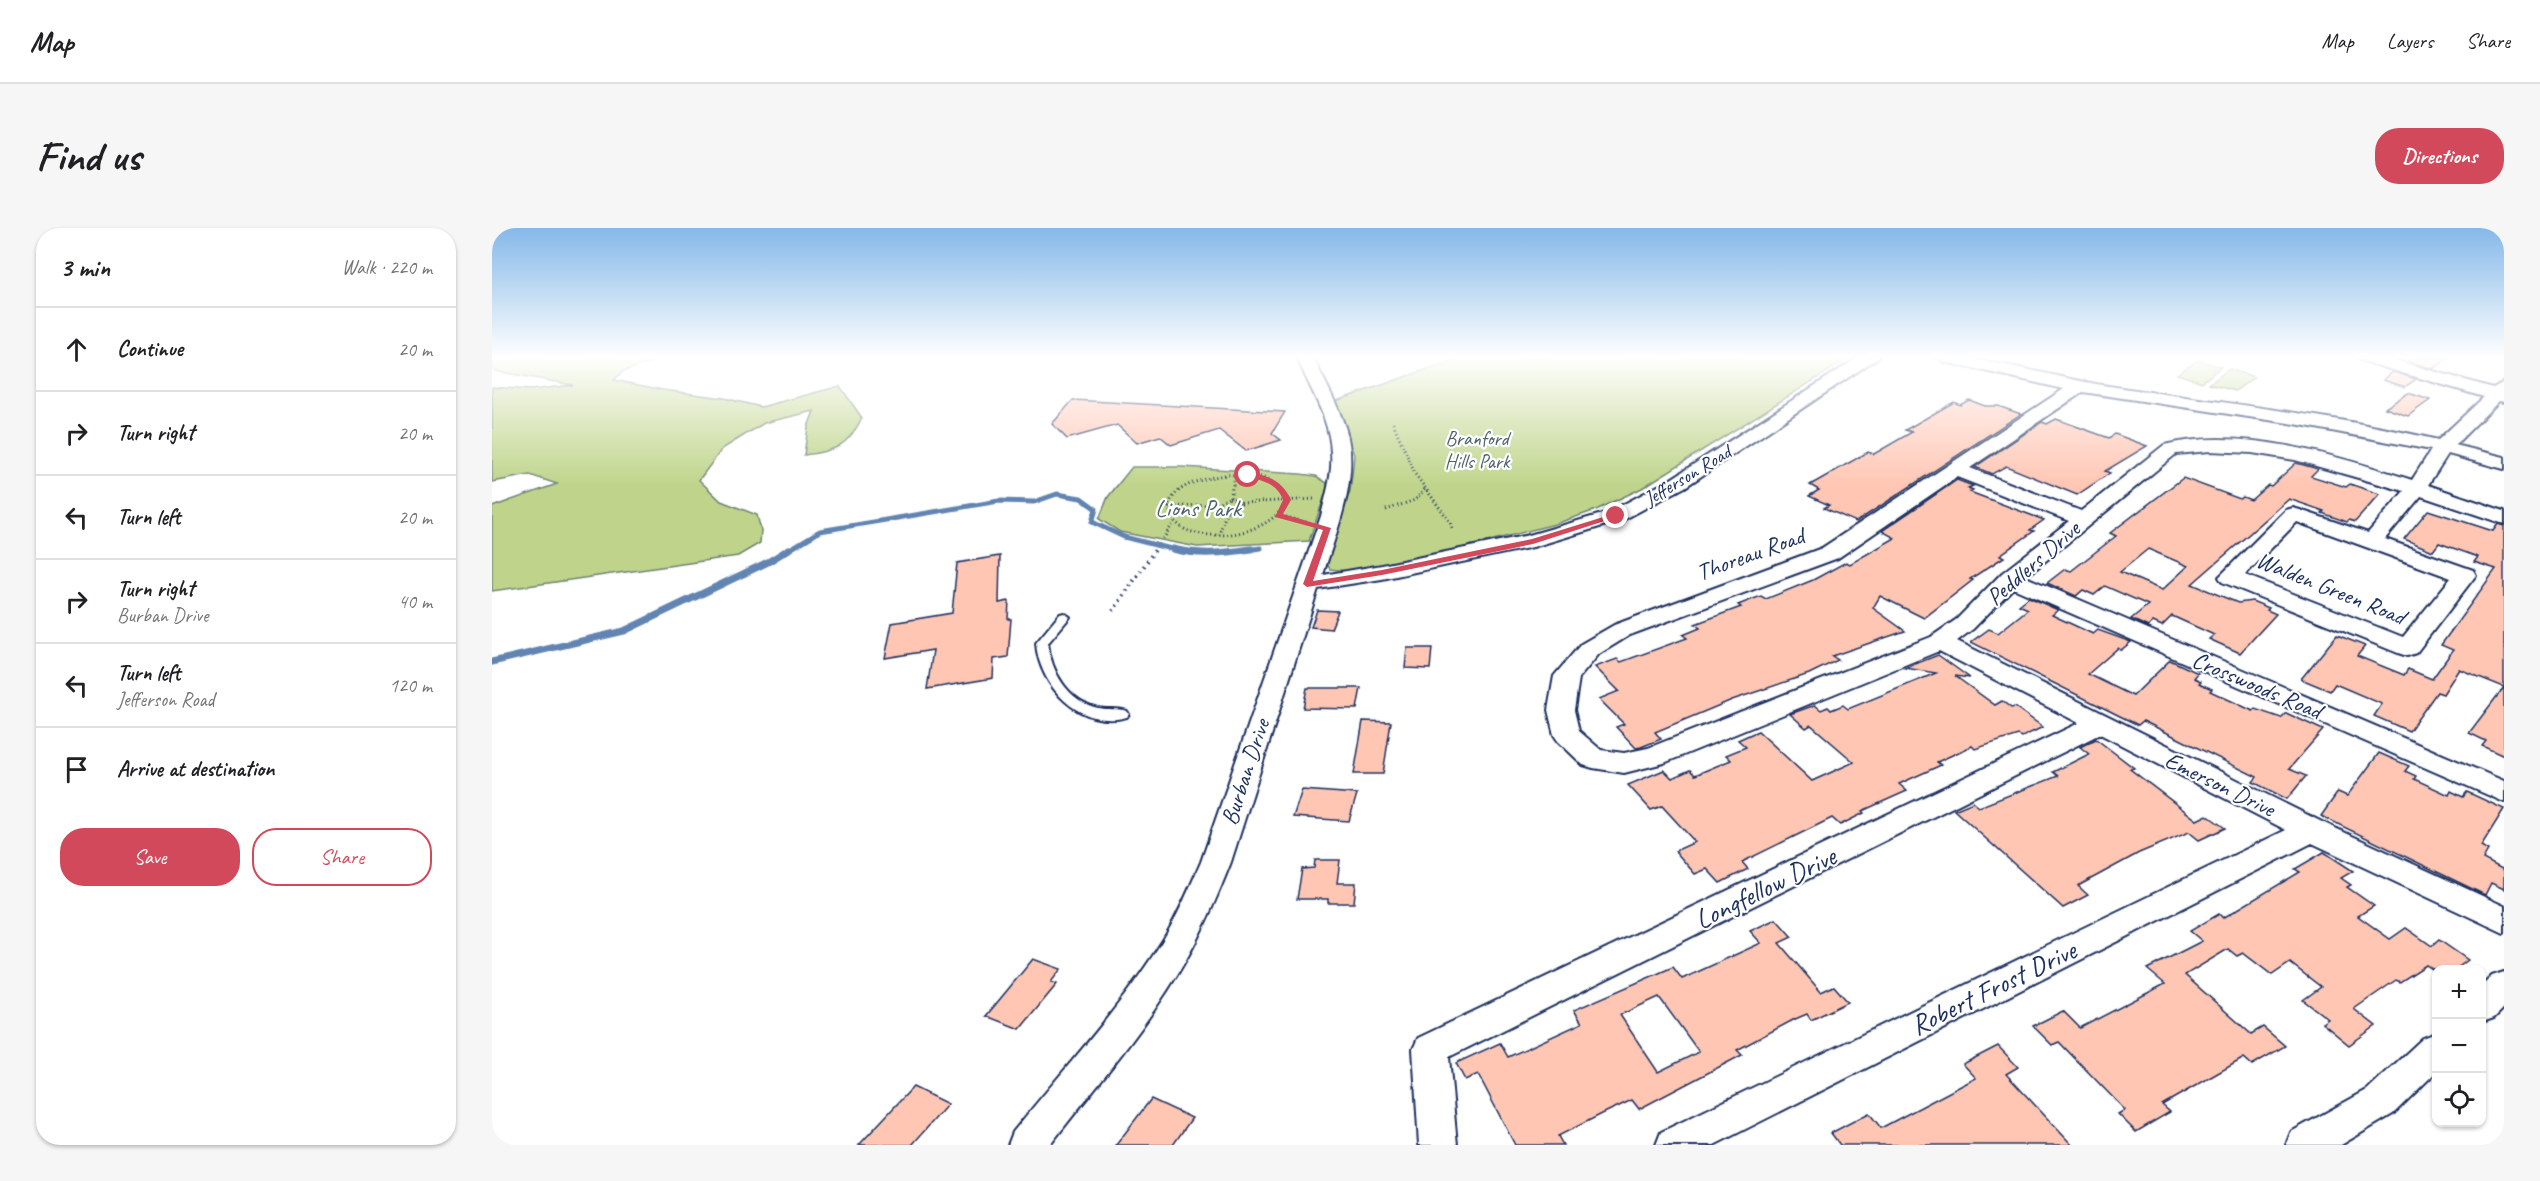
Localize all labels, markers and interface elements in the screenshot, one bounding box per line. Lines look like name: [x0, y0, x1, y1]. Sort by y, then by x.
text: Map: [30, 24, 73, 59]
text: Map: [2321, 28, 2354, 54]
text: Layers: [2387, 28, 2433, 54]
text: Share: [2466, 28, 2510, 54]
button: Directions: [2375, 128, 2504, 184]
text: Find us: [36, 130, 141, 183]
text: 3 min: [60, 251, 110, 284]
text: Walk · 220 m: [342, 255, 432, 280]
icon: ahead: [60, 333, 93, 366]
text: Continue: [117, 335, 183, 363]
text: 20 m: [398, 337, 432, 362]
icon: right: [60, 417, 93, 450]
text: Turn right: [117, 419, 194, 447]
text: 20 m: [398, 421, 432, 446]
park label: Branford Hills Park: [1445, 426, 1512, 474]
street label: Jefferson Road: [1638, 438, 1738, 512]
route start: [1234, 461, 1260, 487]
park label: Lions Park: [1155, 493, 1243, 523]
icon: left: [60, 501, 93, 534]
route end: [1602, 502, 1628, 528]
text: Turn left: [117, 503, 181, 531]
text: 20 m: [398, 505, 432, 530]
street label: Peddlers Drive: [1980, 513, 2088, 612]
street label: Thoreau Road: [1692, 519, 1811, 587]
street label: Walden Green Road: [2252, 545, 2413, 633]
text: Turn right: [117, 575, 194, 603]
icon: right: [60, 585, 93, 618]
text: 40 m: [398, 589, 432, 614]
text: Burban Drive: [117, 603, 208, 628]
street label: Crosswoods Road: [2188, 644, 2330, 727]
text: Turn left: [117, 659, 181, 687]
icon: left: [60, 669, 93, 702]
text: 120 m: [389, 673, 432, 698]
text: Jefferson Road: [117, 687, 214, 712]
street label: Burban Drive: [1214, 713, 1277, 829]
street label: Emerson Drive: [2160, 745, 2282, 824]
icon: arrive: [60, 753, 93, 786]
text: Arrive at destination: [117, 755, 274, 783]
button: Save: [60, 828, 240, 886]
button: Share: [252, 828, 432, 886]
street label: Longfellow Drive: [1689, 837, 1843, 937]
street label: Robert Frost Drive: [1905, 931, 2084, 1043]
map controls: [2432, 965, 2486, 1127]
button: +: [2432, 965, 2486, 1019]
button: −: [2432, 1019, 2486, 1073]
button: locate: [2432, 1073, 2486, 1127]

